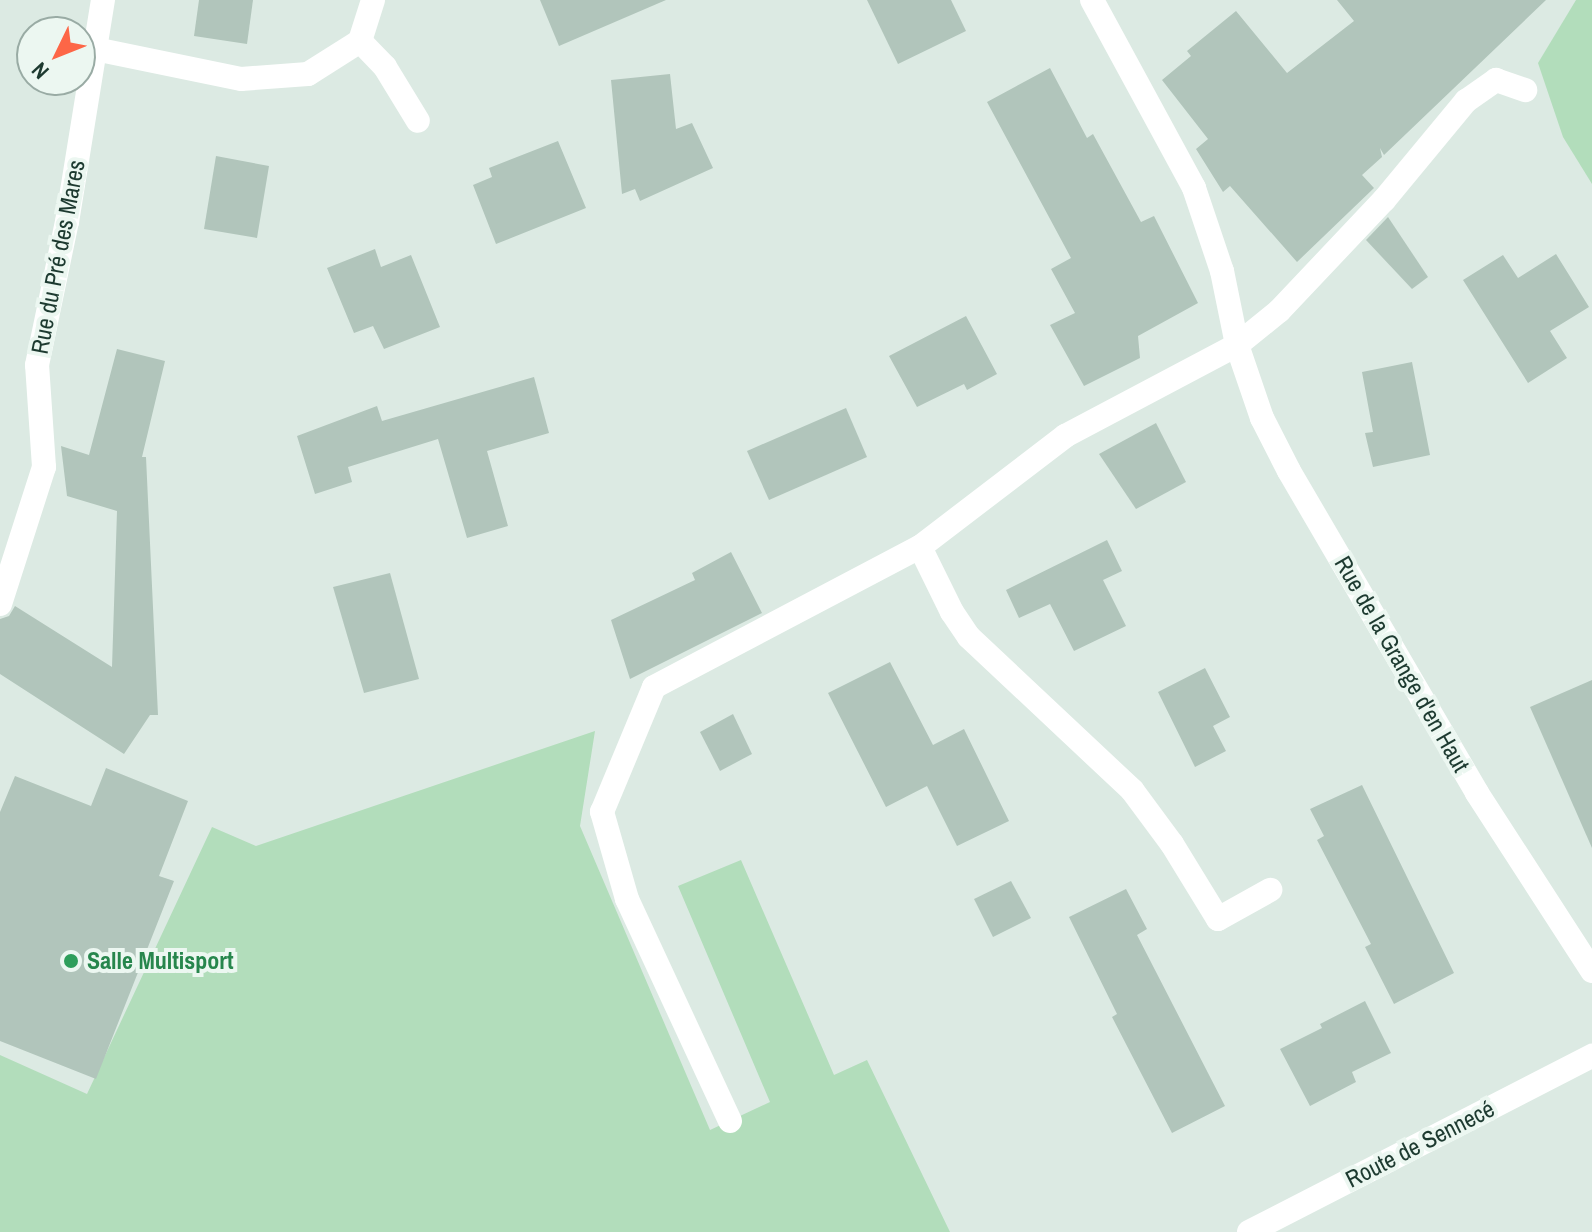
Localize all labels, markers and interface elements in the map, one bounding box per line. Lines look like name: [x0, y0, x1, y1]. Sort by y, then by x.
north arrow: [16, 16, 96, 96]
text: N: [24, 56, 55, 86]
street label: Rue du Pré des Mares: [25, 158, 91, 356]
street label: Rue de la Grange d'en Haut: [1328, 551, 1476, 777]
place label: Salle Multisport: [87, 947, 234, 975]
marker: Salle Multisport: [62, 952, 80, 970]
street label: Route de Sennecé: [1341, 1094, 1499, 1194]

